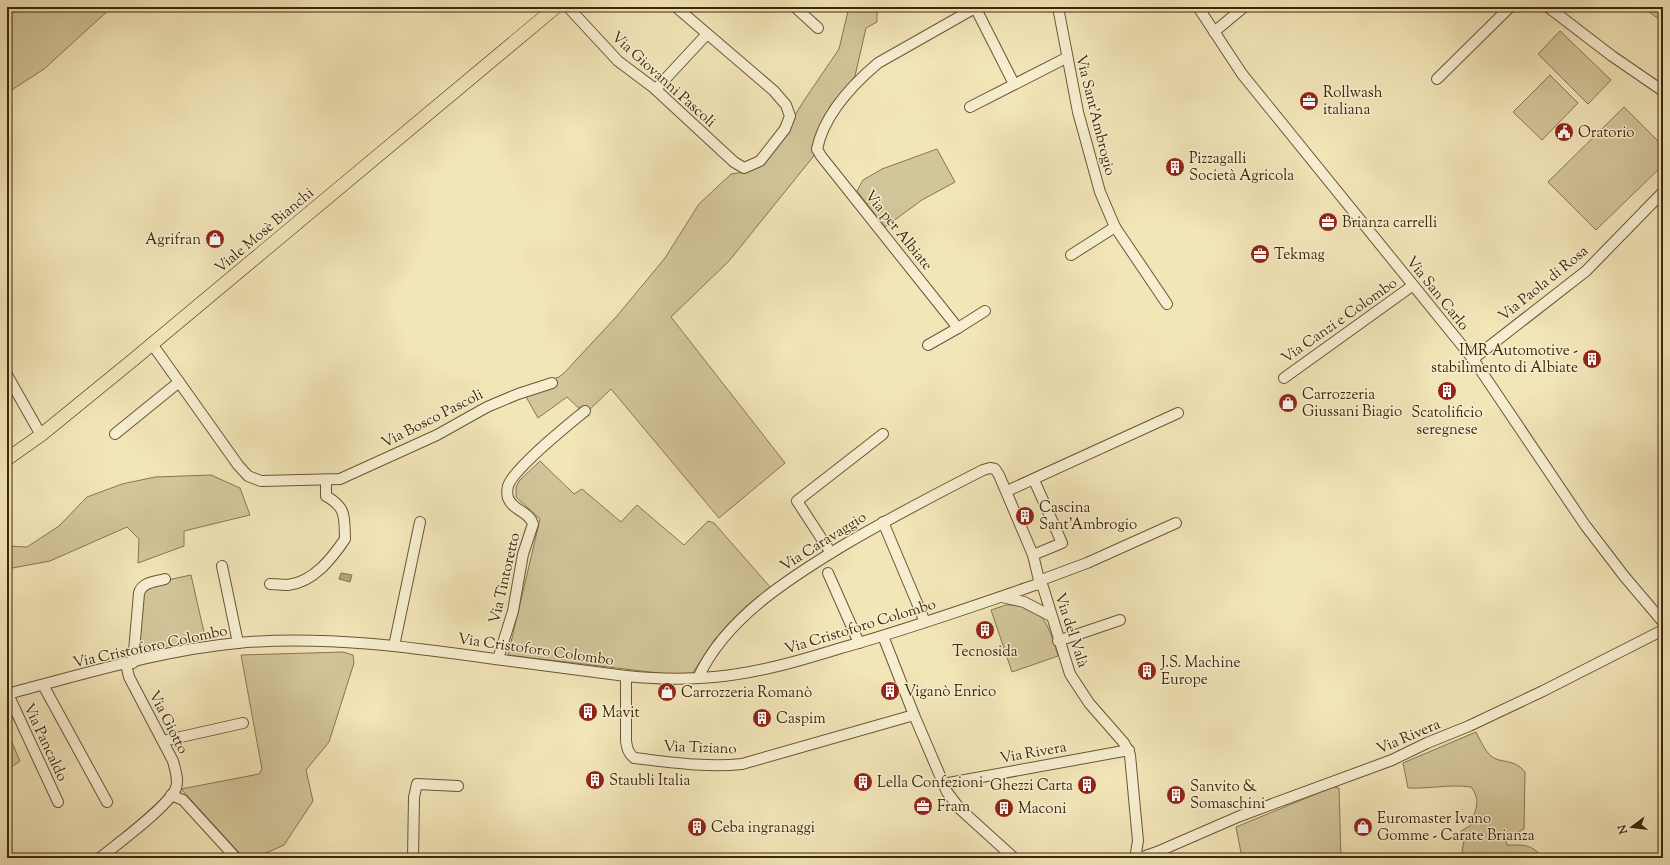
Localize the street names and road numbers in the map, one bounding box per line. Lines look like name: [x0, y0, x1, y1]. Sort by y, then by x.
street label: Via Giovanni Pascoli: [606, 27, 720, 133]
street label: Via Sant'Ambrogio: [1069, 53, 1120, 178]
street label: Viale Mosè Bianchi: [211, 183, 319, 279]
street label: Via per Albiate: [859, 186, 937, 275]
street label: Via Paola di Rosa: [1494, 241, 1593, 327]
street label: Via San Carlo: [1400, 252, 1473, 335]
street label: Via Canzi e Colombo: [1278, 273, 1402, 369]
street label: Via Bosco Pascoli: [378, 385, 487, 454]
street label: Via Caravaggio: [777, 507, 871, 577]
street label: Via Tintoretto: [485, 531, 526, 626]
street label: Via del Valà: [1049, 590, 1093, 671]
street label: Via Cristoforo Colombo: [782, 594, 939, 660]
street label: Via Cristoforo Colombo: [71, 621, 229, 674]
street label: Via Cristoforo Colombo: [456, 629, 615, 672]
street label: Via Giotto: [143, 687, 193, 758]
street label: Via Pancaldo: [17, 700, 72, 785]
street label: Via Rivera: [1373, 715, 1444, 760]
street label: Via Tiziano: [663, 737, 737, 760]
street label: Via Rivera: [998, 737, 1068, 770]

